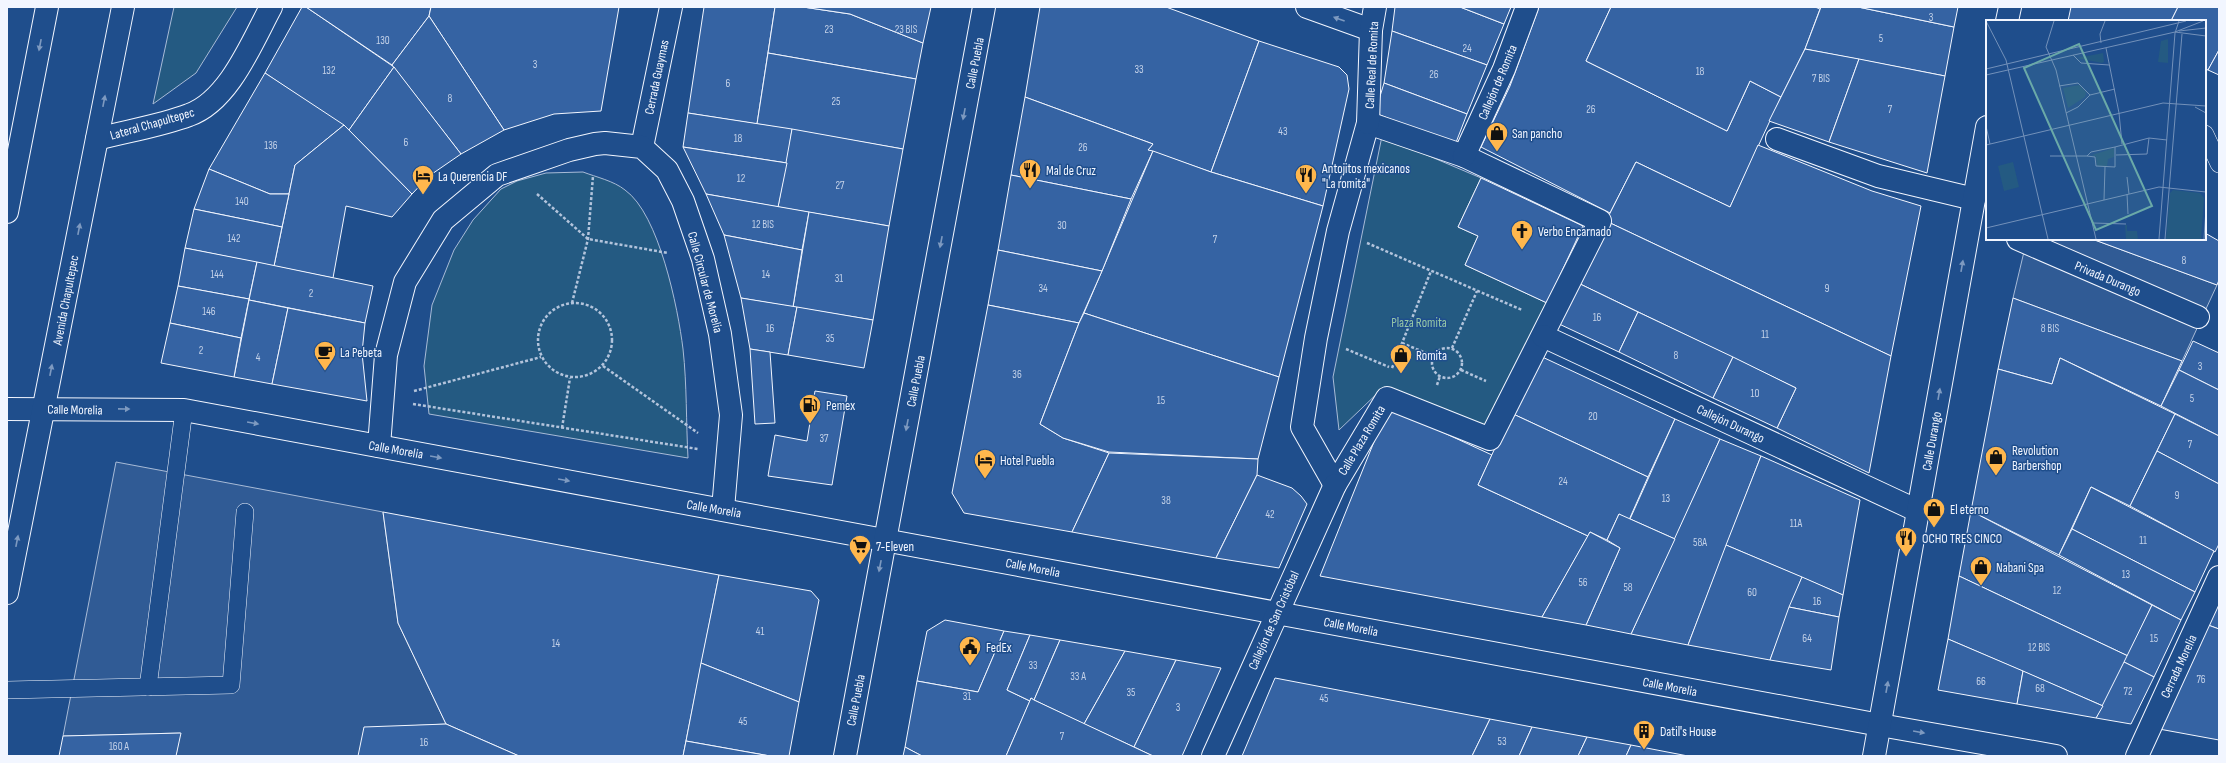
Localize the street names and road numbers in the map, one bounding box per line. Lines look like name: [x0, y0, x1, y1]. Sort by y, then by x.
street label: Calle Real de Romita: [1362, 21, 1382, 109]
street label: Calle Puebla: [962, 36, 988, 90]
street label: Cerrada Guaymas: [641, 38, 673, 116]
street label: Callejón de Romita: [1475, 42, 1521, 122]
street label: Lateral Chapultepec: [108, 104, 196, 144]
street label: Calle Circular de Morelia: [684, 230, 726, 335]
street label: Avenida Chapultepec: [49, 254, 83, 347]
street label: Privada Durango: [2072, 258, 2143, 300]
street label: Calle Puebla: [903, 354, 929, 408]
street label: Callejón Durango: [1694, 401, 1767, 447]
street label: Calle Morelia: [47, 402, 103, 418]
street label: Calle Plaza Romita: [1335, 403, 1389, 478]
street label: Calle Durango: [1919, 410, 1945, 472]
street label: Calle Morelia: [367, 437, 424, 463]
street label: Calle Morelia: [685, 496, 742, 522]
street label: Calle Morelia: [1004, 555, 1061, 581]
street label: Callejón de San Cristóbal: [1245, 568, 1303, 672]
street label: Calle Morelia: [1322, 614, 1379, 640]
street label: Cerrada Morelia: [2157, 632, 2201, 701]
street label: Calle Puebla: [843, 673, 869, 727]
street label: Calle Morelia: [1641, 674, 1698, 700]

